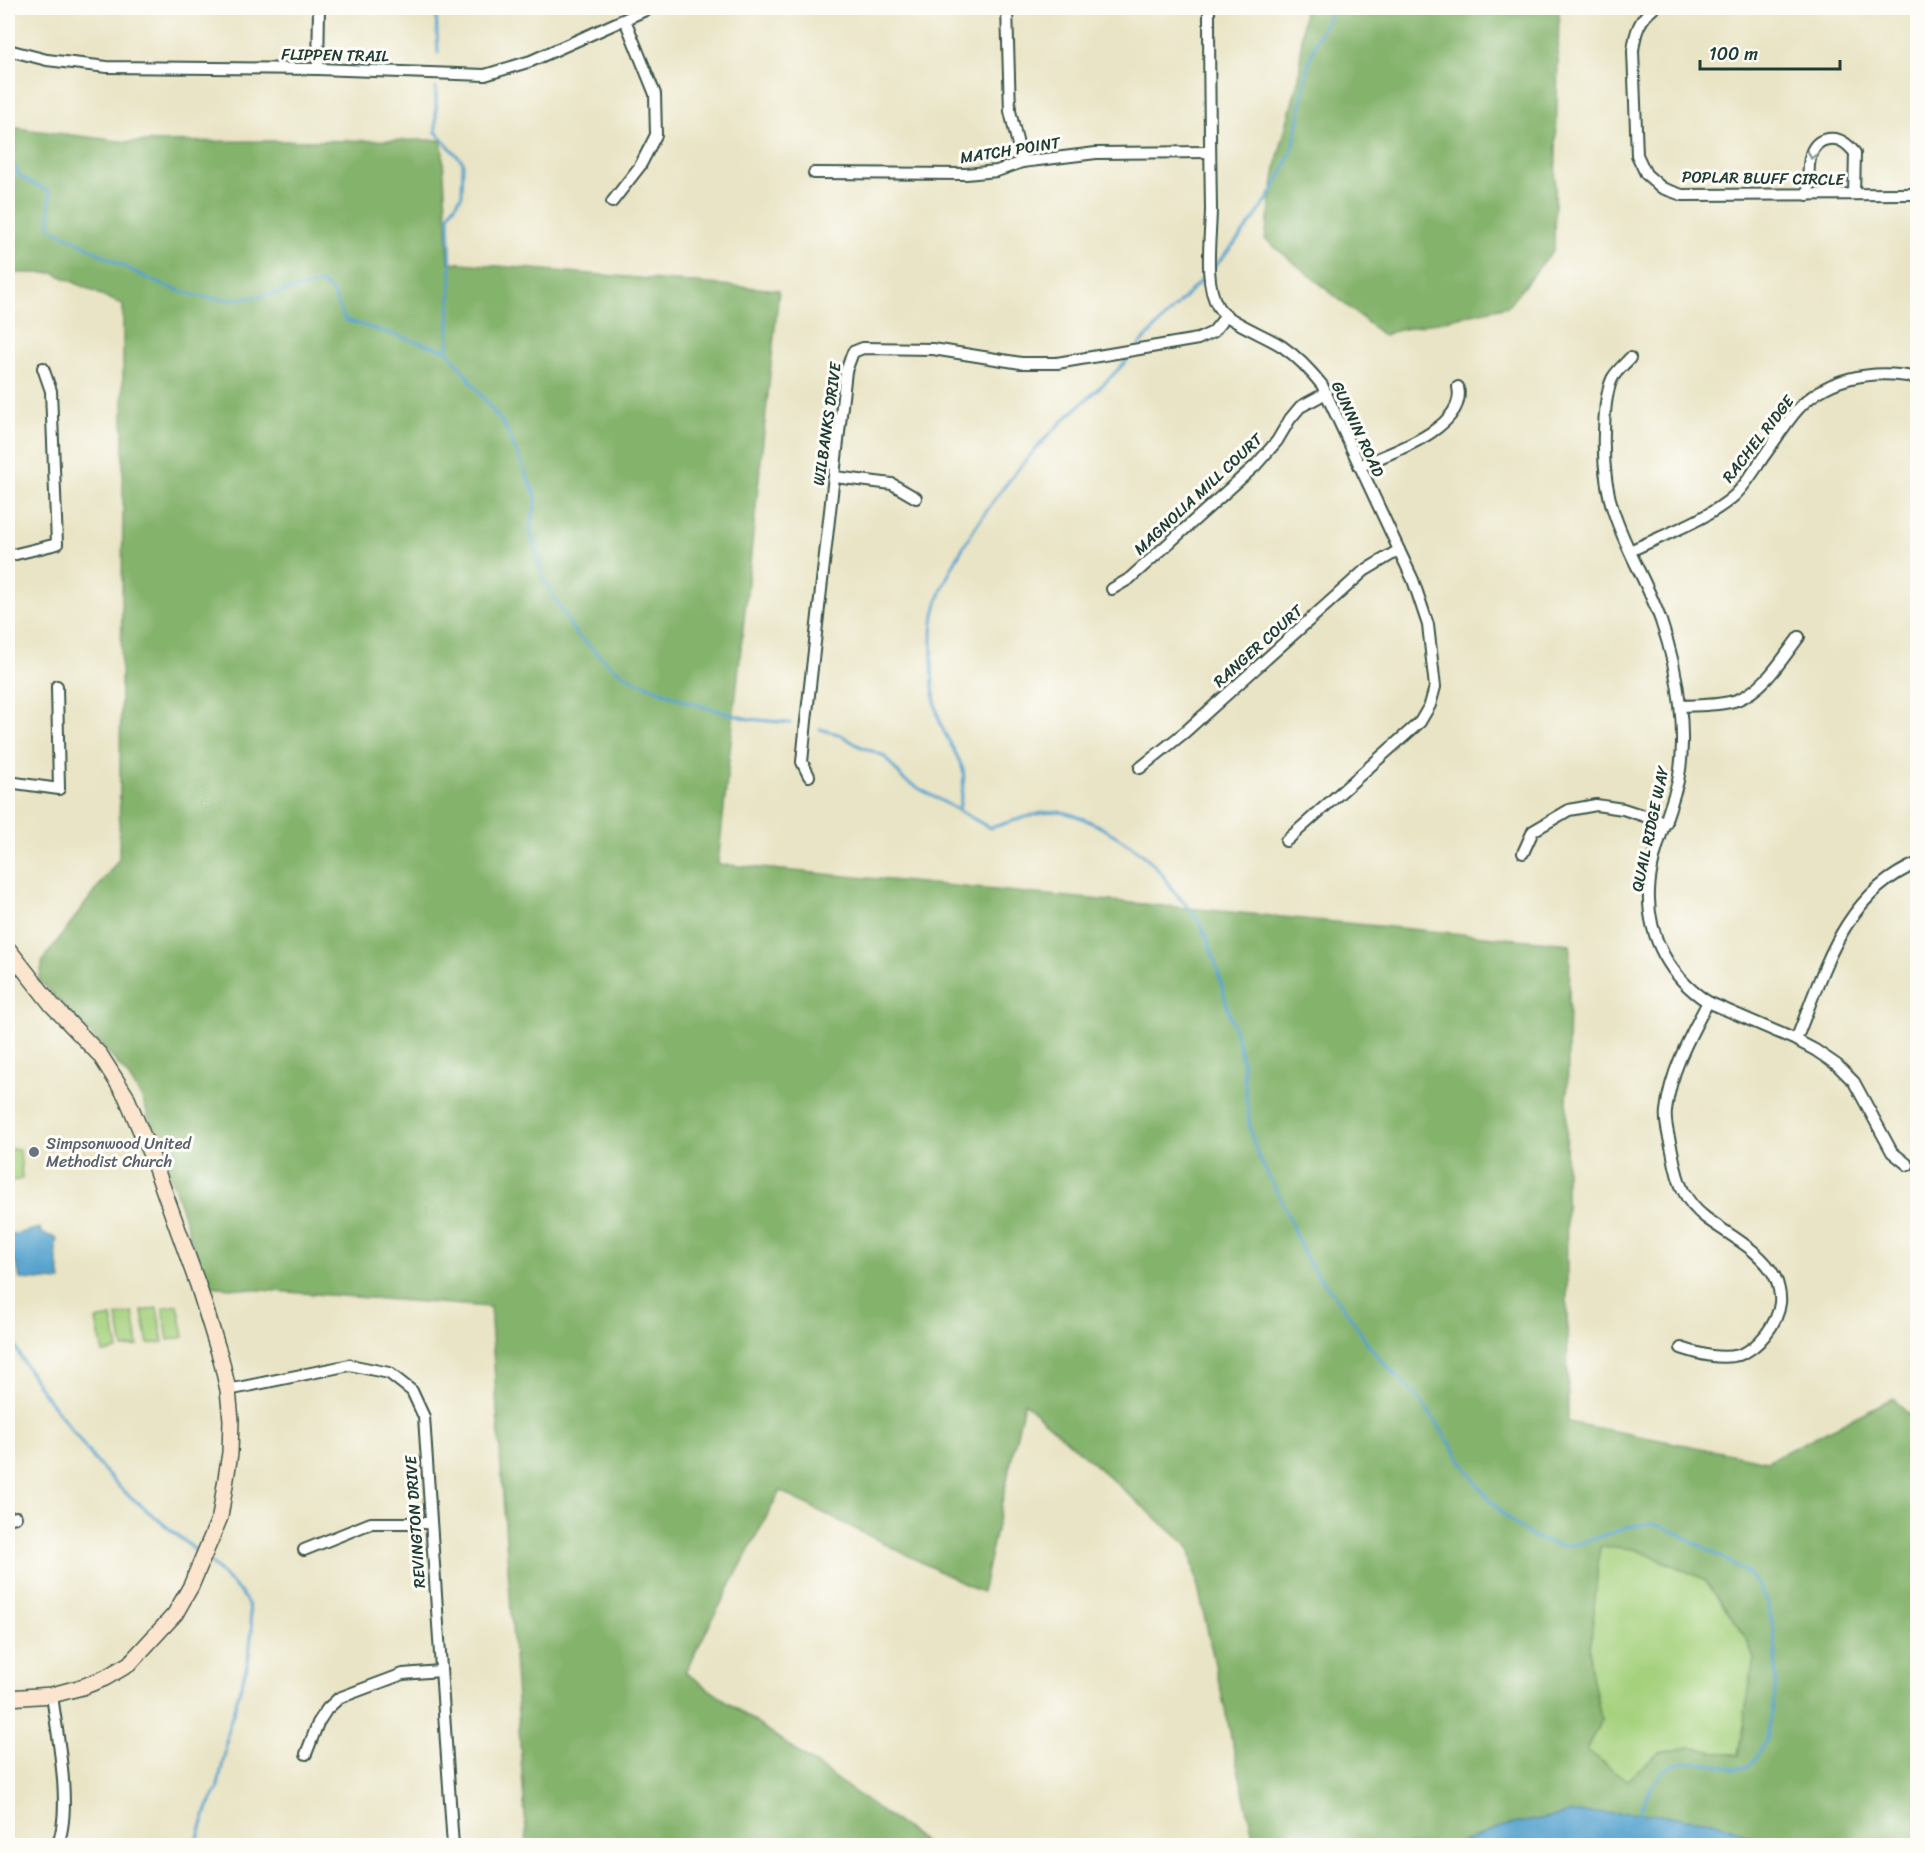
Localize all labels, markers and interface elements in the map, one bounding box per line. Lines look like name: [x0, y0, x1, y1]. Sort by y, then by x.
scale bar: [1700, 33, 1840, 71]
text: 100 m: [1709, 38, 1758, 70]
street label: FLIPPEN TRAIL: [281, 40, 390, 70]
street label: MATCH POINT: [958, 128, 1063, 172]
one-way arrow: [1807, 149, 1819, 160]
street label: POPLAR BLUFF CIRCLE: [1682, 162, 1846, 194]
street label: WILBANKS DRIVE: [804, 359, 850, 488]
street label: GUNNIN ROAD: [1323, 376, 1393, 482]
street label: RACHEL RIDGE: [1714, 388, 1802, 489]
street label: MAGNOLIA MILL COURT: [1126, 425, 1271, 562]
street label: RANGER COURT: [1206, 596, 1311, 695]
street label: QUAIL RIDGE WAY: [1623, 763, 1678, 894]
place label: Simpsonwood United Methodist Church: [46, 1129, 193, 1176]
marker: Simpsonwood United Methodist Church: [27, 1145, 41, 1159]
street label: REVINGTON DRIVE: [396, 1454, 434, 1589]

